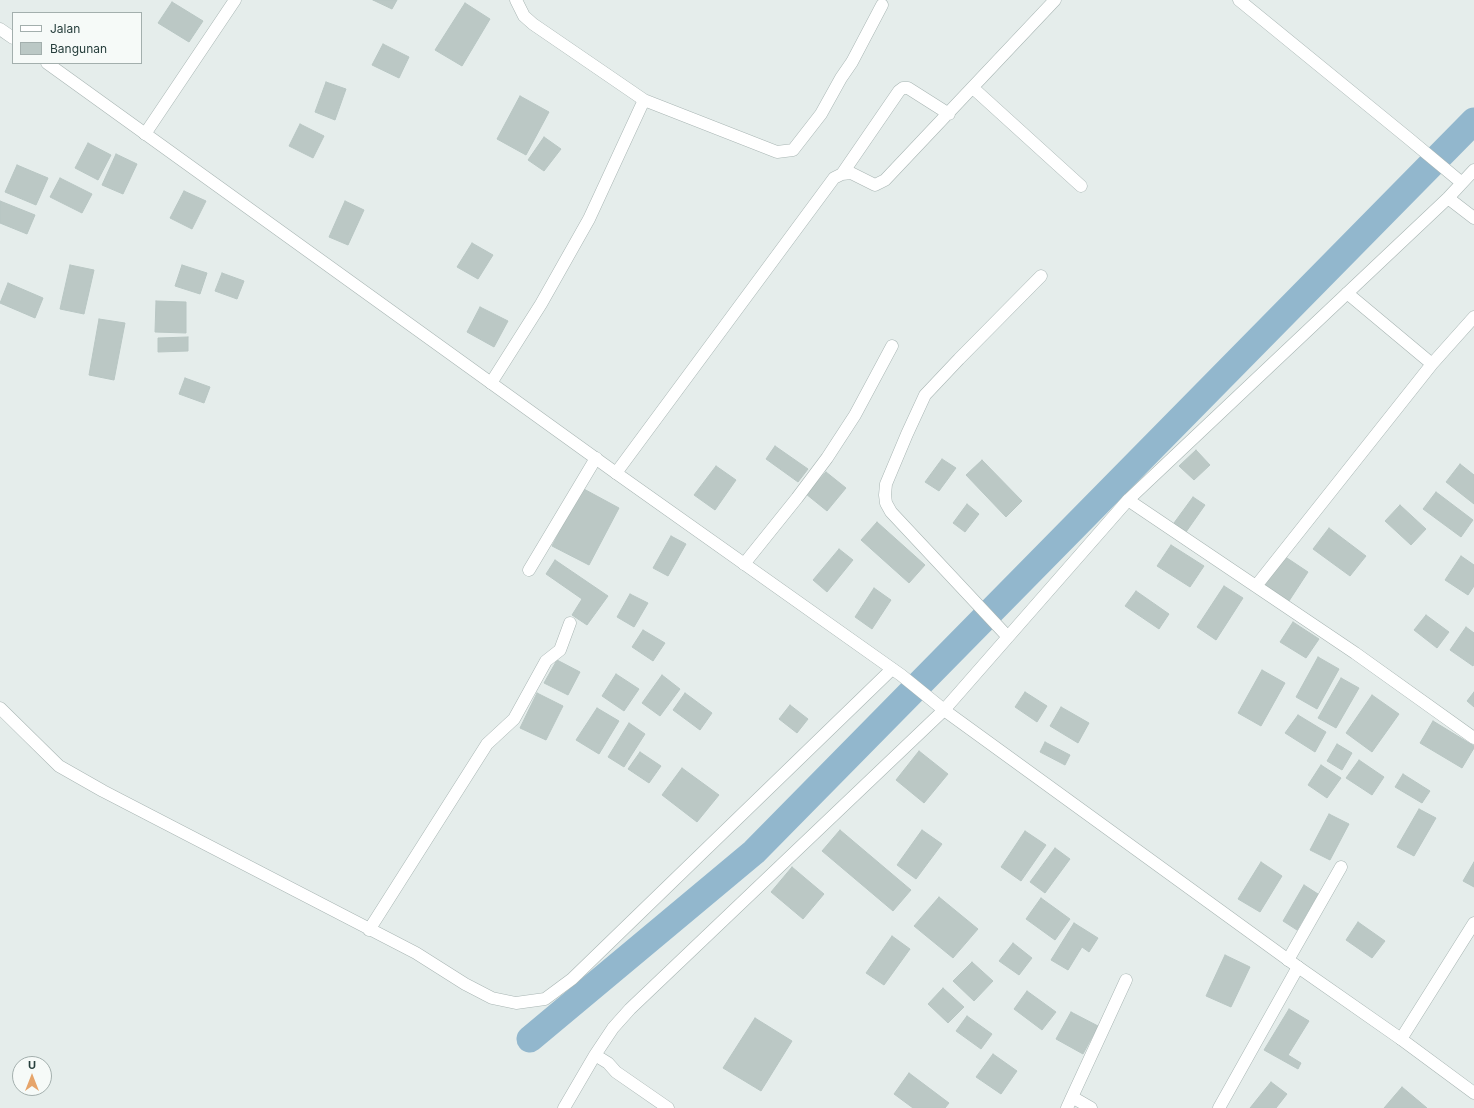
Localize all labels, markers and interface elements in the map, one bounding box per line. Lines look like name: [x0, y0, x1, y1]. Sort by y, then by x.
legend: [12, 12, 142, 64]
text: Jalan: [50, 21, 80, 36]
text: Bangunan: [50, 41, 107, 56]
north arrow: [12, 1056, 52, 1096]
text: U: [28, 1058, 36, 1072]

